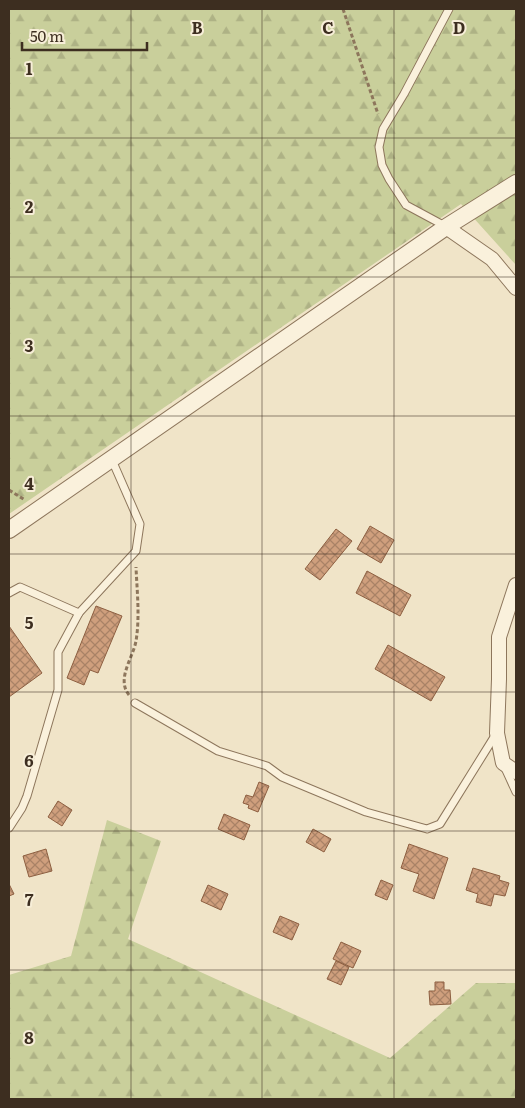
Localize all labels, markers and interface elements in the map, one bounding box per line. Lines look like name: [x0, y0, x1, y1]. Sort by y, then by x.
text: B: [191, 15, 203, 39]
text: C: [322, 15, 334, 39]
text: D: [453, 15, 465, 39]
scale bar: [22, 20, 148, 52]
text: 50 m: [30, 24, 64, 47]
text: 1: [26, 56, 33, 80]
text: 2: [25, 194, 34, 218]
text: 3: [25, 333, 34, 357]
text: 4: [24, 471, 34, 495]
text: 5: [25, 610, 34, 634]
text: 6: [24, 748, 34, 772]
text: 7: [25, 887, 34, 911]
text: 8: [24, 1025, 34, 1049]

